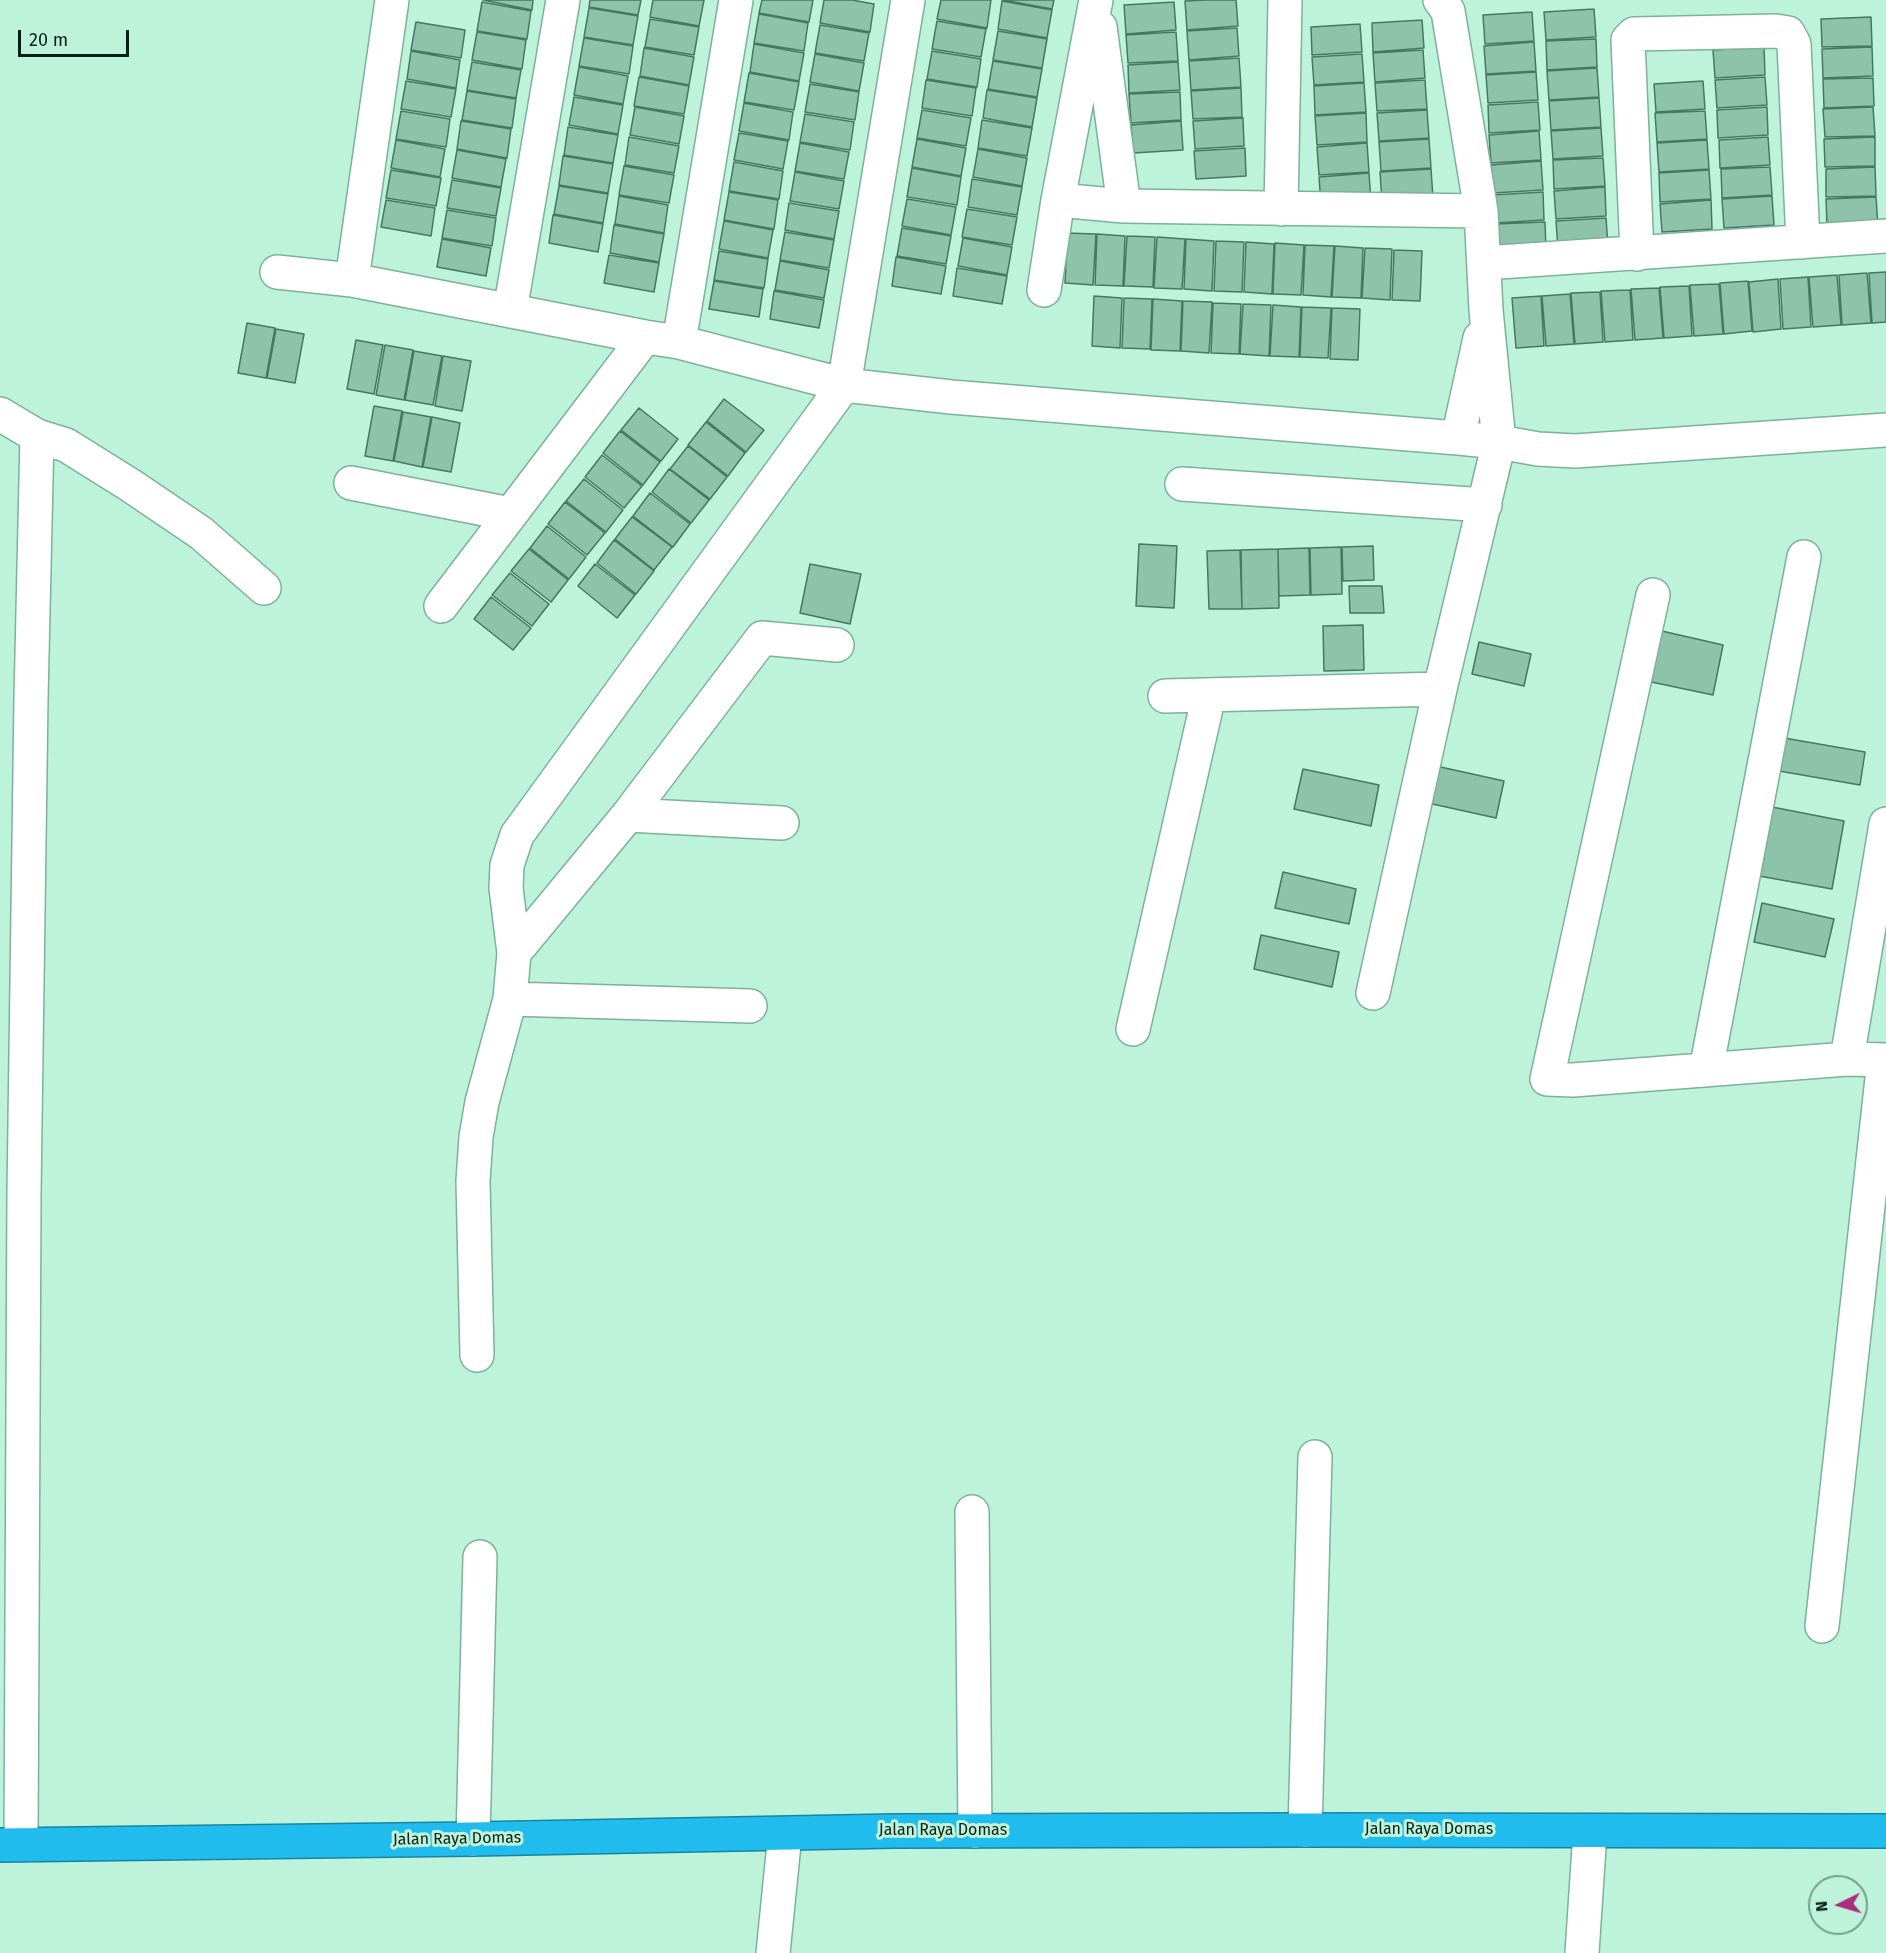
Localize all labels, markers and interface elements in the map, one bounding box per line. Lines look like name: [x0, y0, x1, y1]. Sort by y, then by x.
scale bar: [21, 18, 132, 56]
text: 20 m: [29, 29, 68, 51]
street label: Jalan Raya Domas: [1365, 1820, 1493, 1840]
street label: Jalan Raya Domas: [879, 1821, 1007, 1841]
street label: Jalan Raya Domas: [393, 1828, 521, 1850]
north arrow: [1808, 1875, 1868, 1935]
text: N: [1812, 1900, 1831, 1913]

